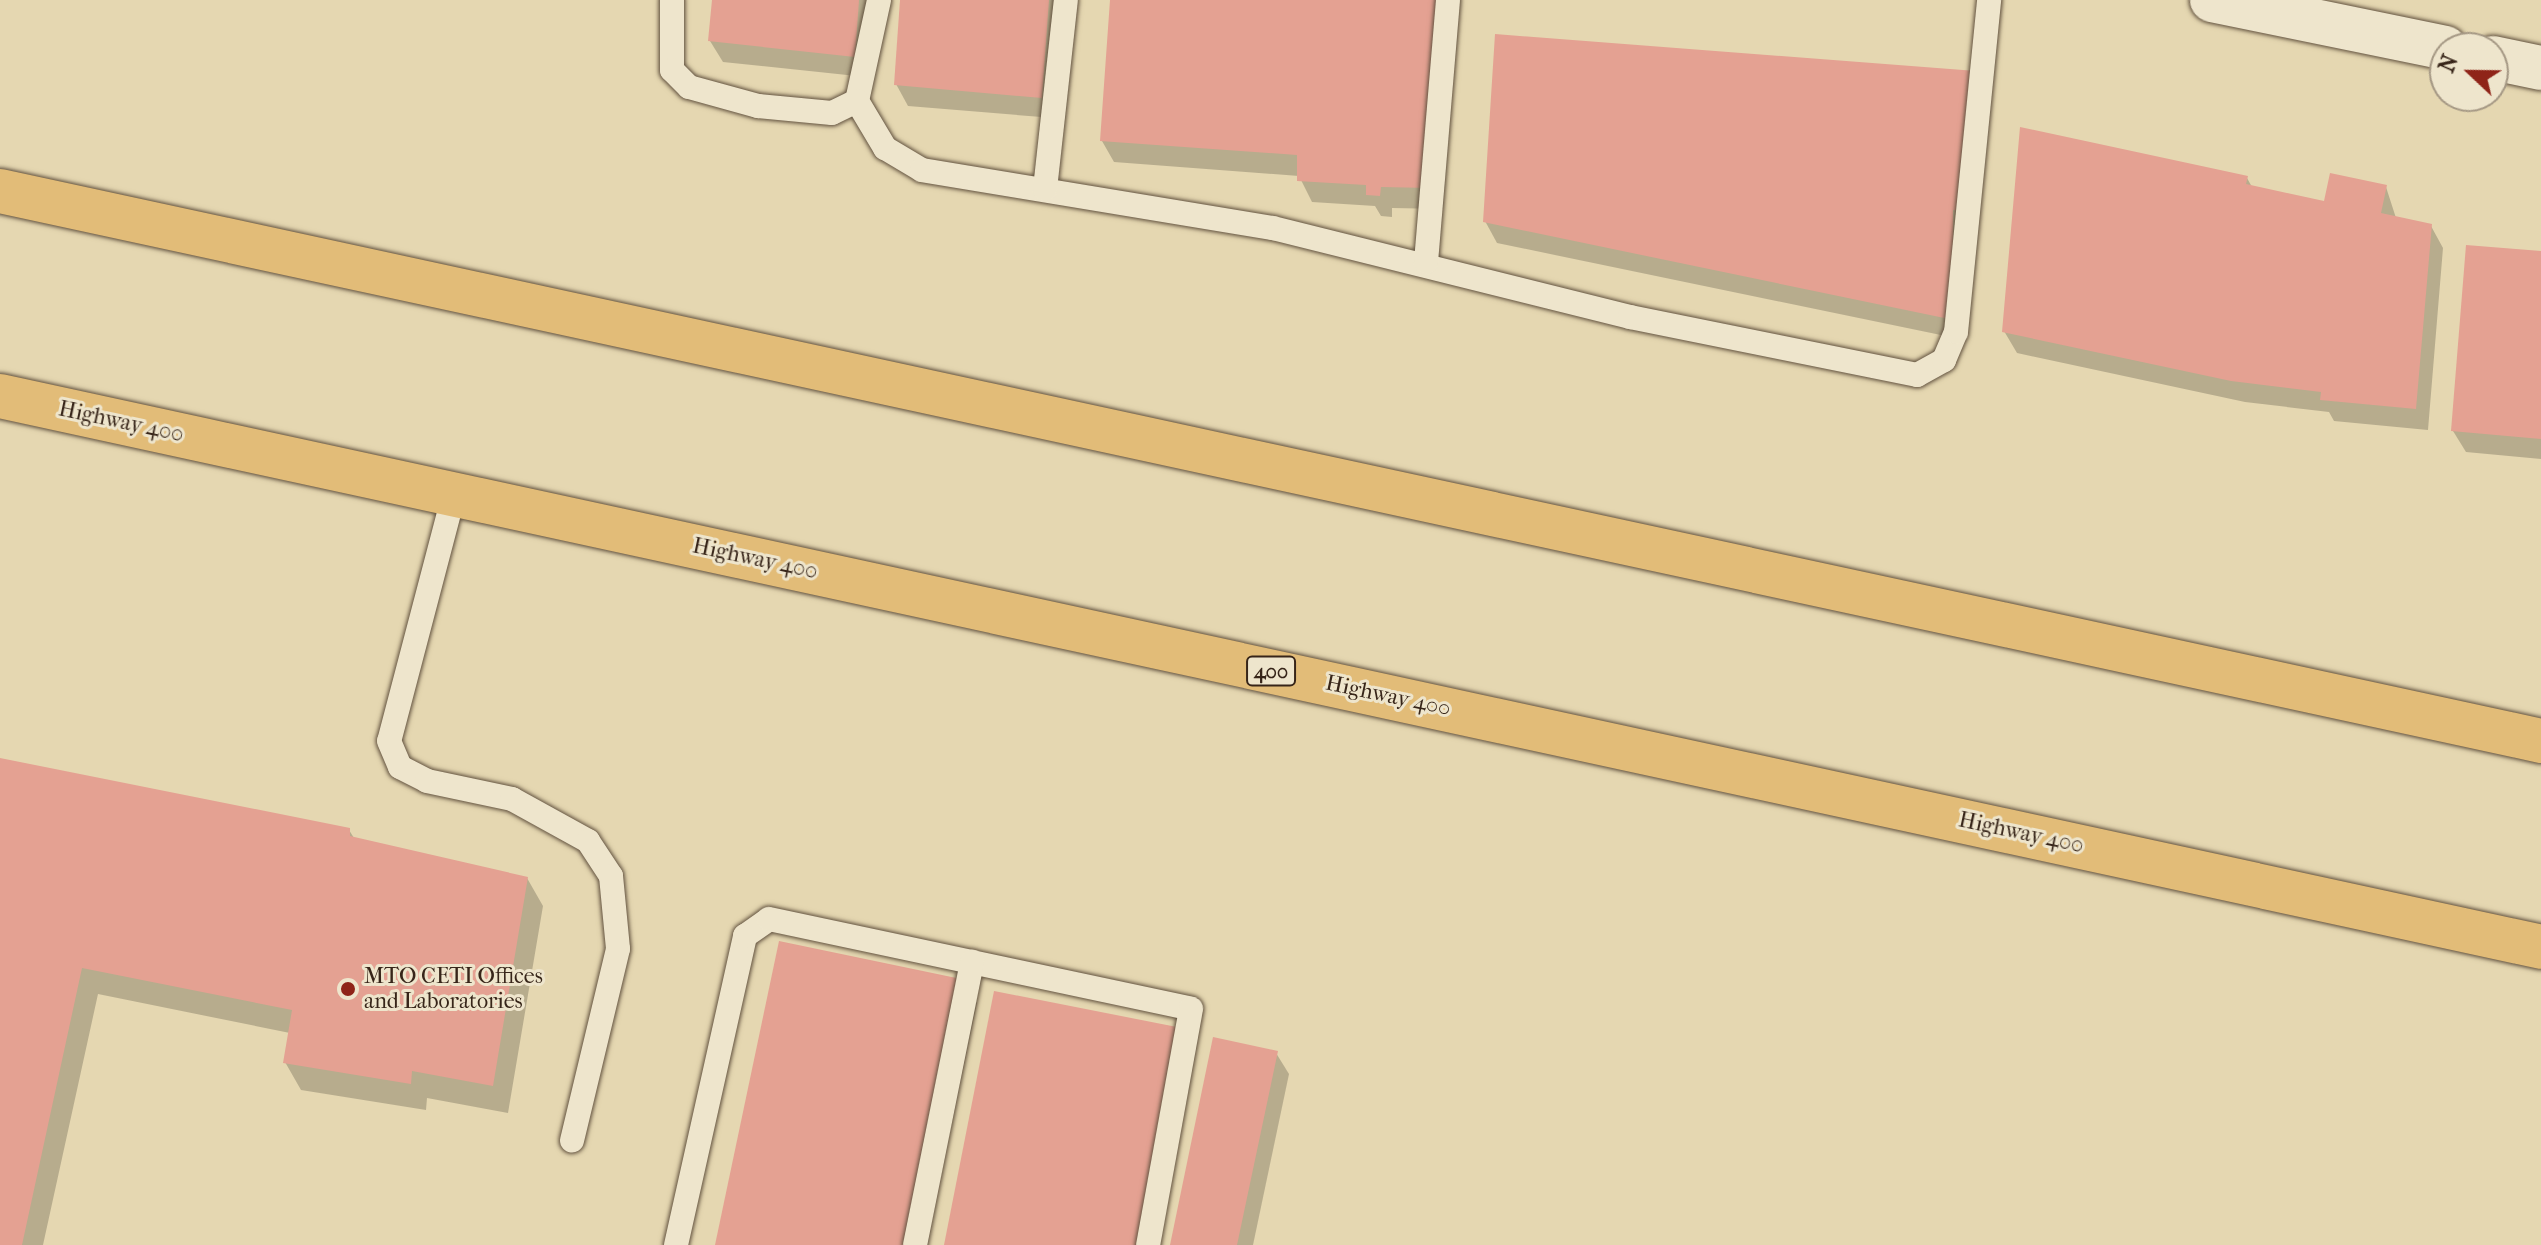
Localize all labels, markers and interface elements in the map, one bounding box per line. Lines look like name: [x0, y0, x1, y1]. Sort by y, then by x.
north arrow: [2429, 32, 2509, 112]
text: N: [2433, 51, 2464, 76]
street label: Highway 400: [56, 396, 186, 448]
street label: Highway 400: [690, 533, 820, 585]
road number: 400: [1245, 655, 1297, 687]
street label: Highway 400: [1323, 670, 1453, 722]
street label: Highway 400: [1956, 807, 2086, 859]
place label: MTO CETI Offices and Laboratories: [364, 963, 543, 1014]
marker: MTO CETI Offices and Laboratories: [339, 980, 357, 998]

